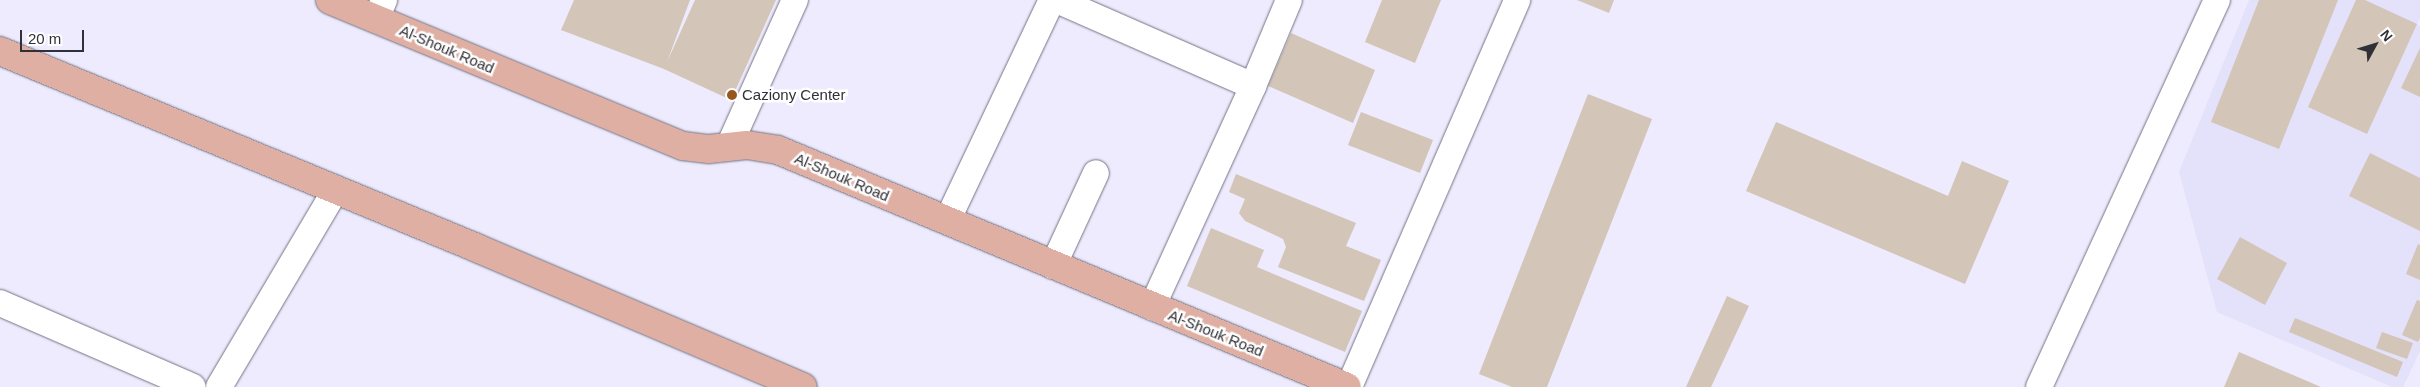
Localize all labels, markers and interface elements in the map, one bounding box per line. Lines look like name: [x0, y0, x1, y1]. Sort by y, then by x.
scale bar: [22, 20, 86, 52]
north arrow: [2350, 20, 2400, 70]
street label: Al-Shouk Road: [397, 21, 497, 77]
text: N: [2377, 27, 2396, 45]
text: 20 m: [28, 30, 61, 47]
place label: Caziony Center: [742, 86, 845, 104]
marker: Caziony Center: [726, 89, 738, 101]
street label: Al-Shouk Road: [792, 149, 892, 205]
street label: Al-Shouk Road: [1166, 306, 1266, 360]

